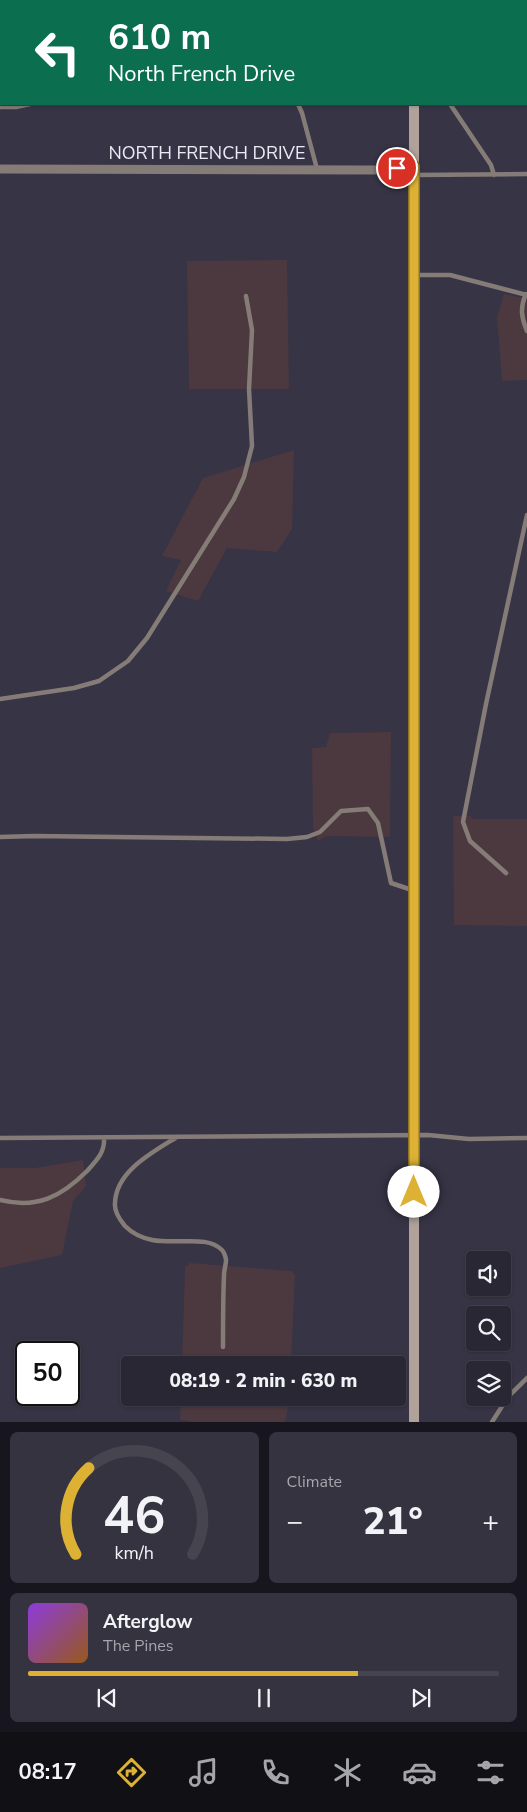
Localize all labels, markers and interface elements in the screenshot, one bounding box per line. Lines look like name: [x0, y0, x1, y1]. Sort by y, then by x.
text: 610 m: [108, 14, 211, 61]
icon: left: [25, 20, 90, 85]
text: North French Drive: [108, 59, 295, 89]
street label: NORTH FRENCH DRIVE: [108, 141, 306, 165]
pin: [376, 147, 418, 189]
icon: arrive: [383, 154, 411, 182]
position arrow: [387, 1165, 439, 1217]
map controls: [466, 1251, 511, 1406]
button: sound: [466, 1251, 511, 1296]
button: search: [466, 1306, 511, 1351]
speed limit sign: 50: [15, 1341, 80, 1406]
button: layers: [466, 1361, 511, 1406]
text: 08:19 · 2 min · 630 m: [170, 1368, 357, 1394]
text: Climate: [287, 1471, 342, 1493]
text: 46: [103, 1480, 165, 1551]
text: 21°: [363, 1496, 423, 1547]
text: −: [287, 1503, 303, 1541]
text: +: [482, 1503, 499, 1541]
text: km/h: [115, 1541, 154, 1565]
text: Afterglow: [103, 1609, 193, 1635]
text: The Pines: [103, 1635, 173, 1657]
icon: previous: [93, 1684, 121, 1712]
icon: pause: [250, 1684, 278, 1712]
icon: next: [407, 1684, 435, 1712]
icon: directions: [114, 1755, 149, 1790]
icon: music: [186, 1755, 221, 1790]
icon: phone: [258, 1755, 293, 1790]
icon: climate: [330, 1755, 365, 1790]
icon: car: [402, 1755, 437, 1790]
icon: filters: [473, 1755, 508, 1790]
text: 08:17: [18, 1757, 77, 1787]

